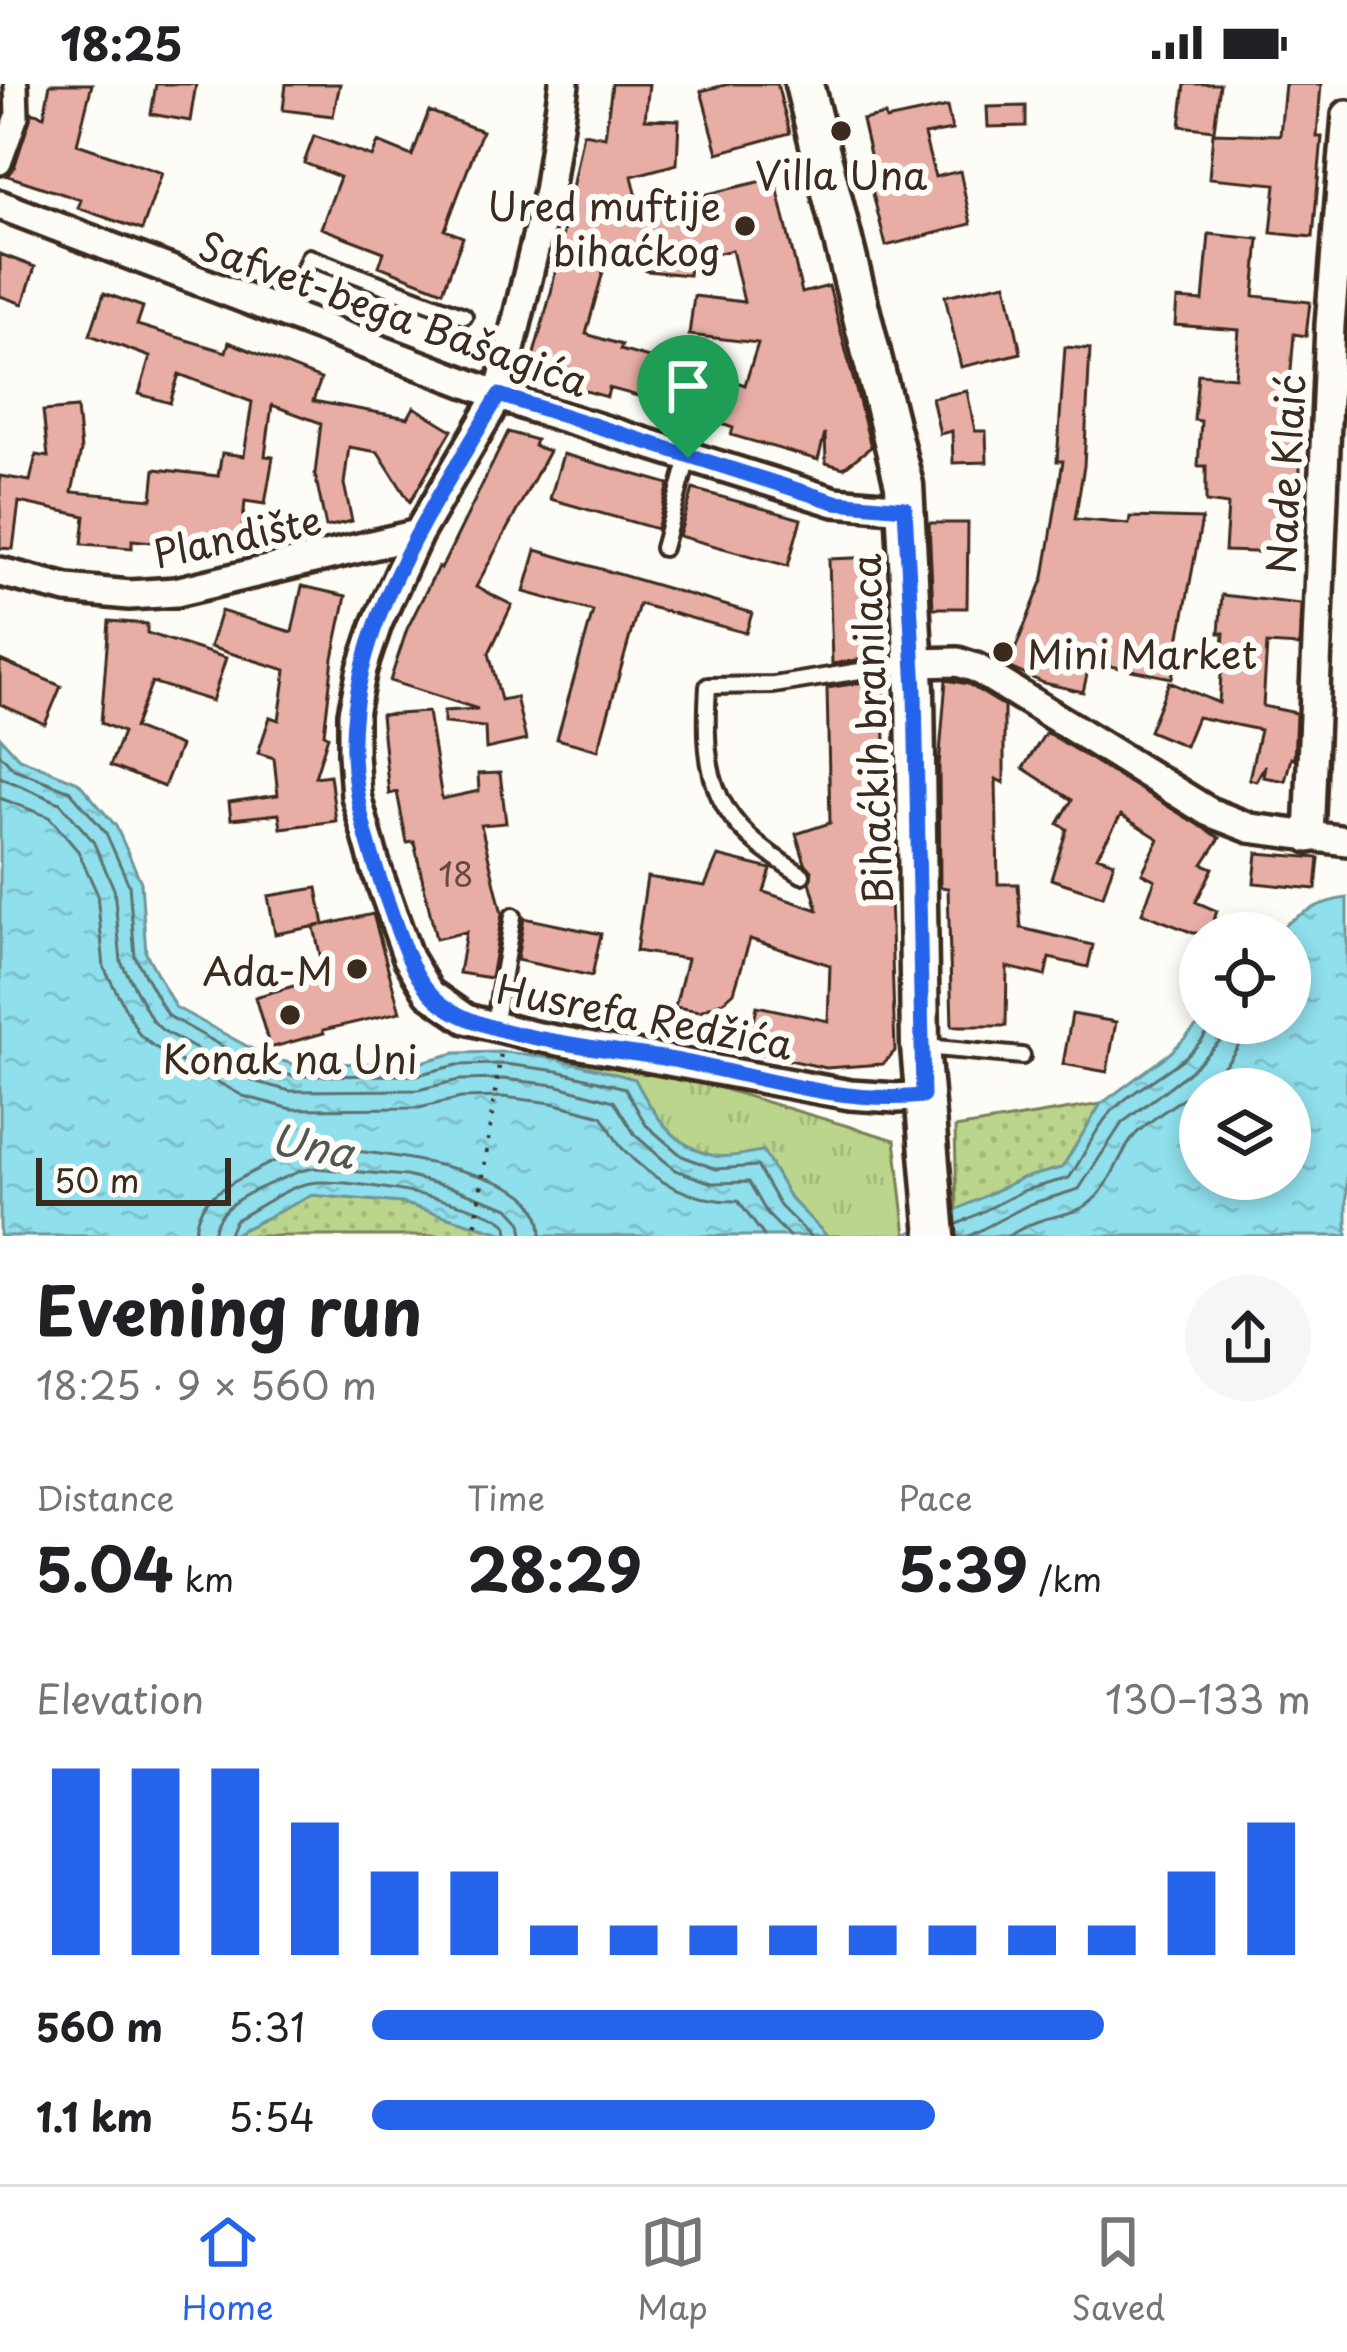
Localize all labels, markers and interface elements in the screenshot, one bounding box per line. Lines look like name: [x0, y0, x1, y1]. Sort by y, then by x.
text: 18:25: [60, 8, 183, 76]
marker: Villa Una: [828, 118, 854, 144]
place label: Villa Una: [755, 144, 928, 203]
place label: Ured muftije bihaćkog: [487, 175, 721, 279]
marker: Ured muftije bihaćkog: [732, 213, 758, 239]
street label: Safvet-bega Bašagića: [191, 214, 597, 410]
pin: [637, 335, 739, 458]
icon: arrive: [655, 353, 721, 419]
street label: Nade Klaić: [1249, 373, 1319, 575]
street label: Plandište: [147, 488, 327, 582]
street label: Bihaćkih branilaca: [834, 552, 906, 905]
place label: Mini Market: [1027, 623, 1257, 682]
marker: Mini Market: [990, 639, 1016, 665]
house number: 18: [438, 848, 474, 898]
map controls: [1179, 912, 1311, 1200]
button: locate: [1179, 912, 1311, 1044]
place label: Ada-M: [202, 940, 333, 999]
marker: Ada-M: [344, 956, 370, 982]
street label: Husrefa Redžića: [492, 957, 798, 1073]
marker: Konak na Uni: [277, 1002, 303, 1028]
place label: Konak na Uni: [162, 1028, 418, 1087]
button: layers: [1179, 1068, 1311, 1200]
water label: Una: [266, 1105, 361, 1183]
scale bar: [36, 1152, 231, 1205]
text: 50 m: [54, 1154, 140, 1204]
text: Evening run: [36, 1259, 422, 1358]
button: share: [1185, 1275, 1311, 1401]
text: 18:25 · 9 × 560 m: [36, 1354, 377, 1413]
text: Distance: [36, 1472, 174, 1522]
text: Time: [467, 1472, 545, 1522]
text: Pace: [898, 1472, 972, 1522]
text: 5.04: [36, 1522, 174, 1612]
text: 28:29: [467, 1522, 642, 1612]
text: 5:39: [898, 1522, 1028, 1612]
text: km: [174, 1553, 234, 1603]
text: /km: [1028, 1553, 1102, 1603]
text: Elevation: [36, 1668, 204, 1727]
text: 130–133 m: [1105, 1668, 1311, 1727]
text: 560 m: [36, 1996, 163, 2055]
text: 5:31: [228, 1996, 305, 2055]
text: 1.1 km: [36, 2086, 153, 2145]
text: 5:54: [228, 2086, 315, 2145]
tab: Home: [182, 2209, 274, 2331]
tab: Map: [637, 2209, 708, 2331]
tab: Saved: [1072, 2209, 1165, 2331]

